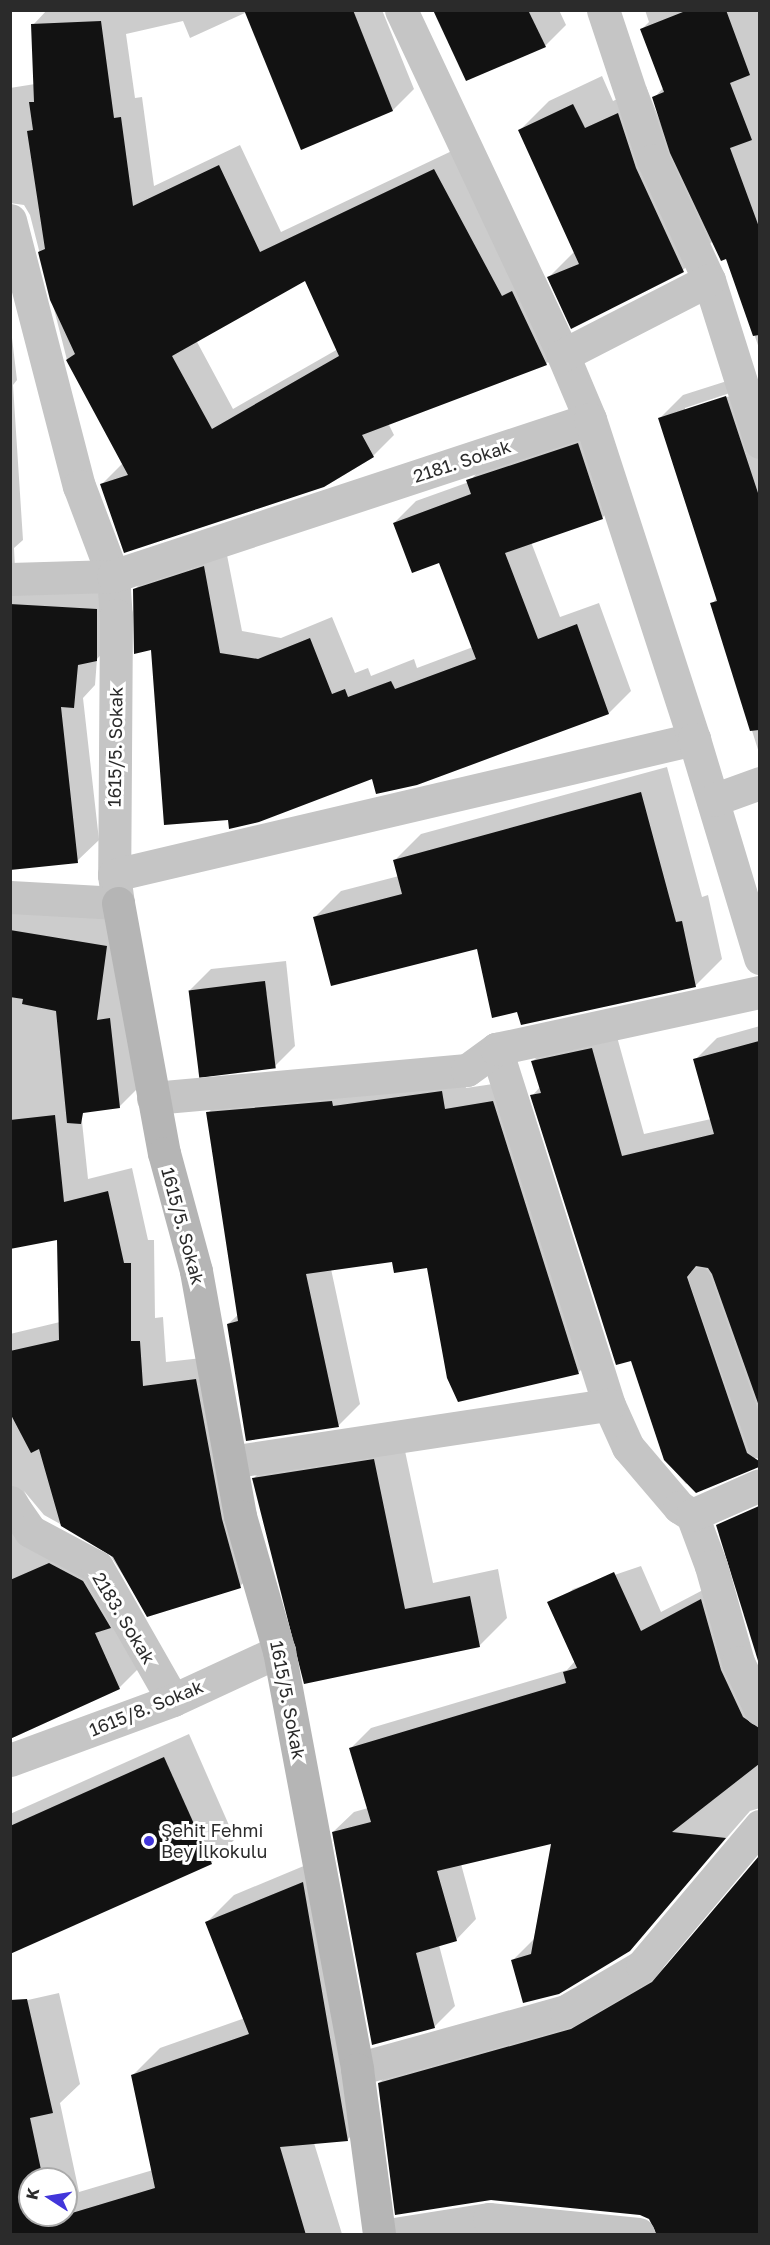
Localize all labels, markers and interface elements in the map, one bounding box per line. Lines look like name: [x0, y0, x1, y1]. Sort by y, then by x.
street label: 2181. Sokak: [410, 435, 514, 487]
street label: 1615/5. Sokak: [103, 687, 127, 807]
street label: 1615/5. Sokak: [157, 1165, 209, 1287]
street label: 2183. Sokak: [88, 1568, 160, 1668]
street label: 1615/5. Sokak: [266, 1639, 310, 1761]
street label: 1615/8. Sokak: [86, 1675, 206, 1741]
place label: Şehit Fehmi Bey İlkokulu: [161, 1820, 267, 1862]
marker: Şehit Fehmi Bey İlkokulu: [142, 1834, 156, 1848]
north arrow: [18, 2167, 78, 2227]
text: K: [21, 2186, 43, 2201]

